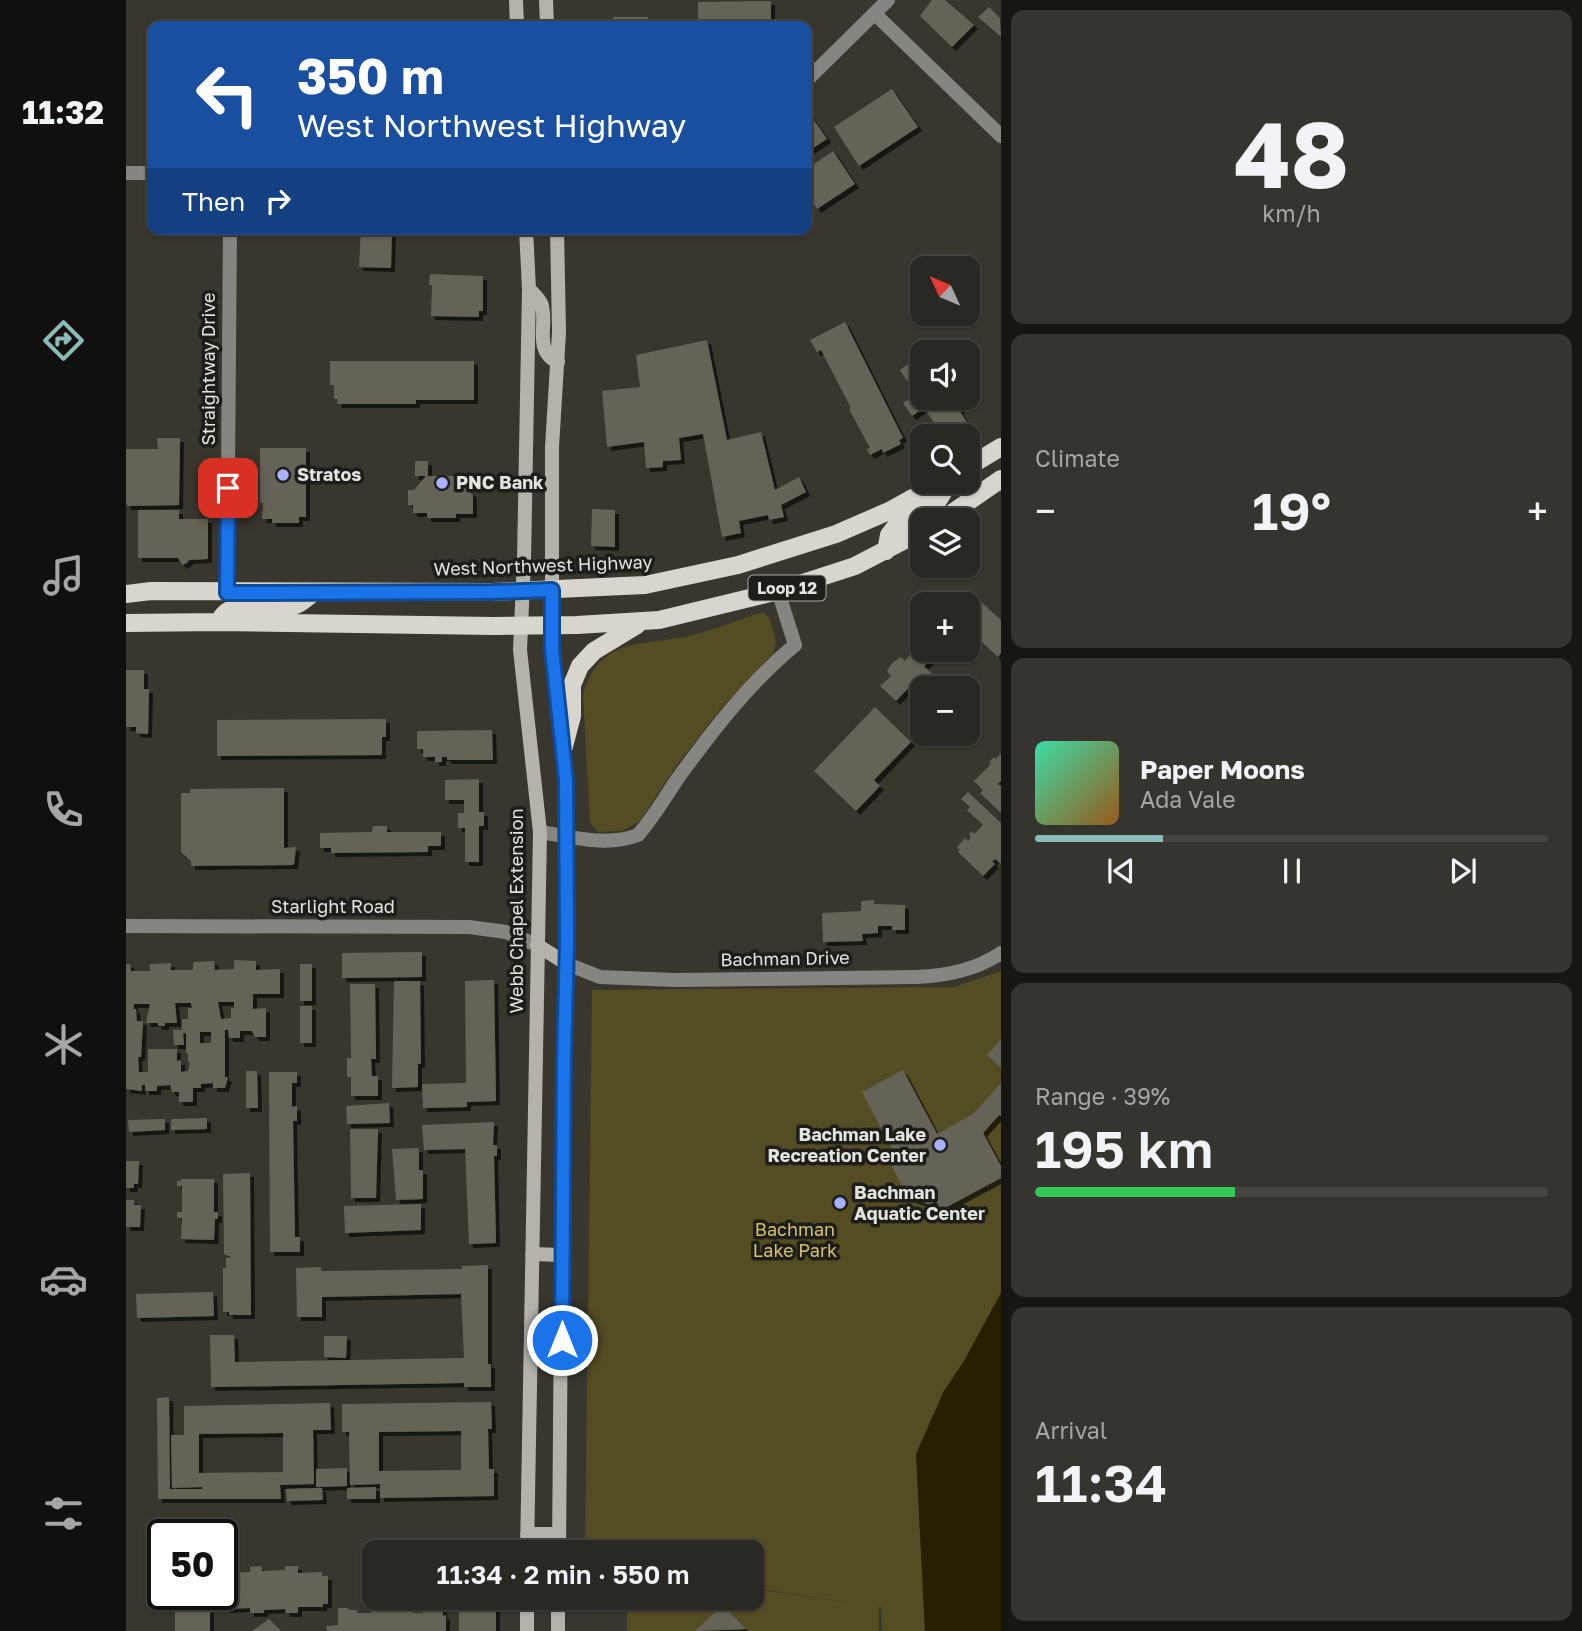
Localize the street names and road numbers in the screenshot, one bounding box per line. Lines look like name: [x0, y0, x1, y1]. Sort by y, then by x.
street label: Straightway Drive: [197, 293, 219, 445]
street label: West Northwest Highway: [433, 550, 653, 580]
road number: Loop 12: [748, 576, 826, 600]
street label: Webb Chapel Extension: [505, 808, 527, 1014]
street label: Starlight Road: [271, 895, 395, 917]
street label: Bachman Drive: [720, 946, 850, 970]

